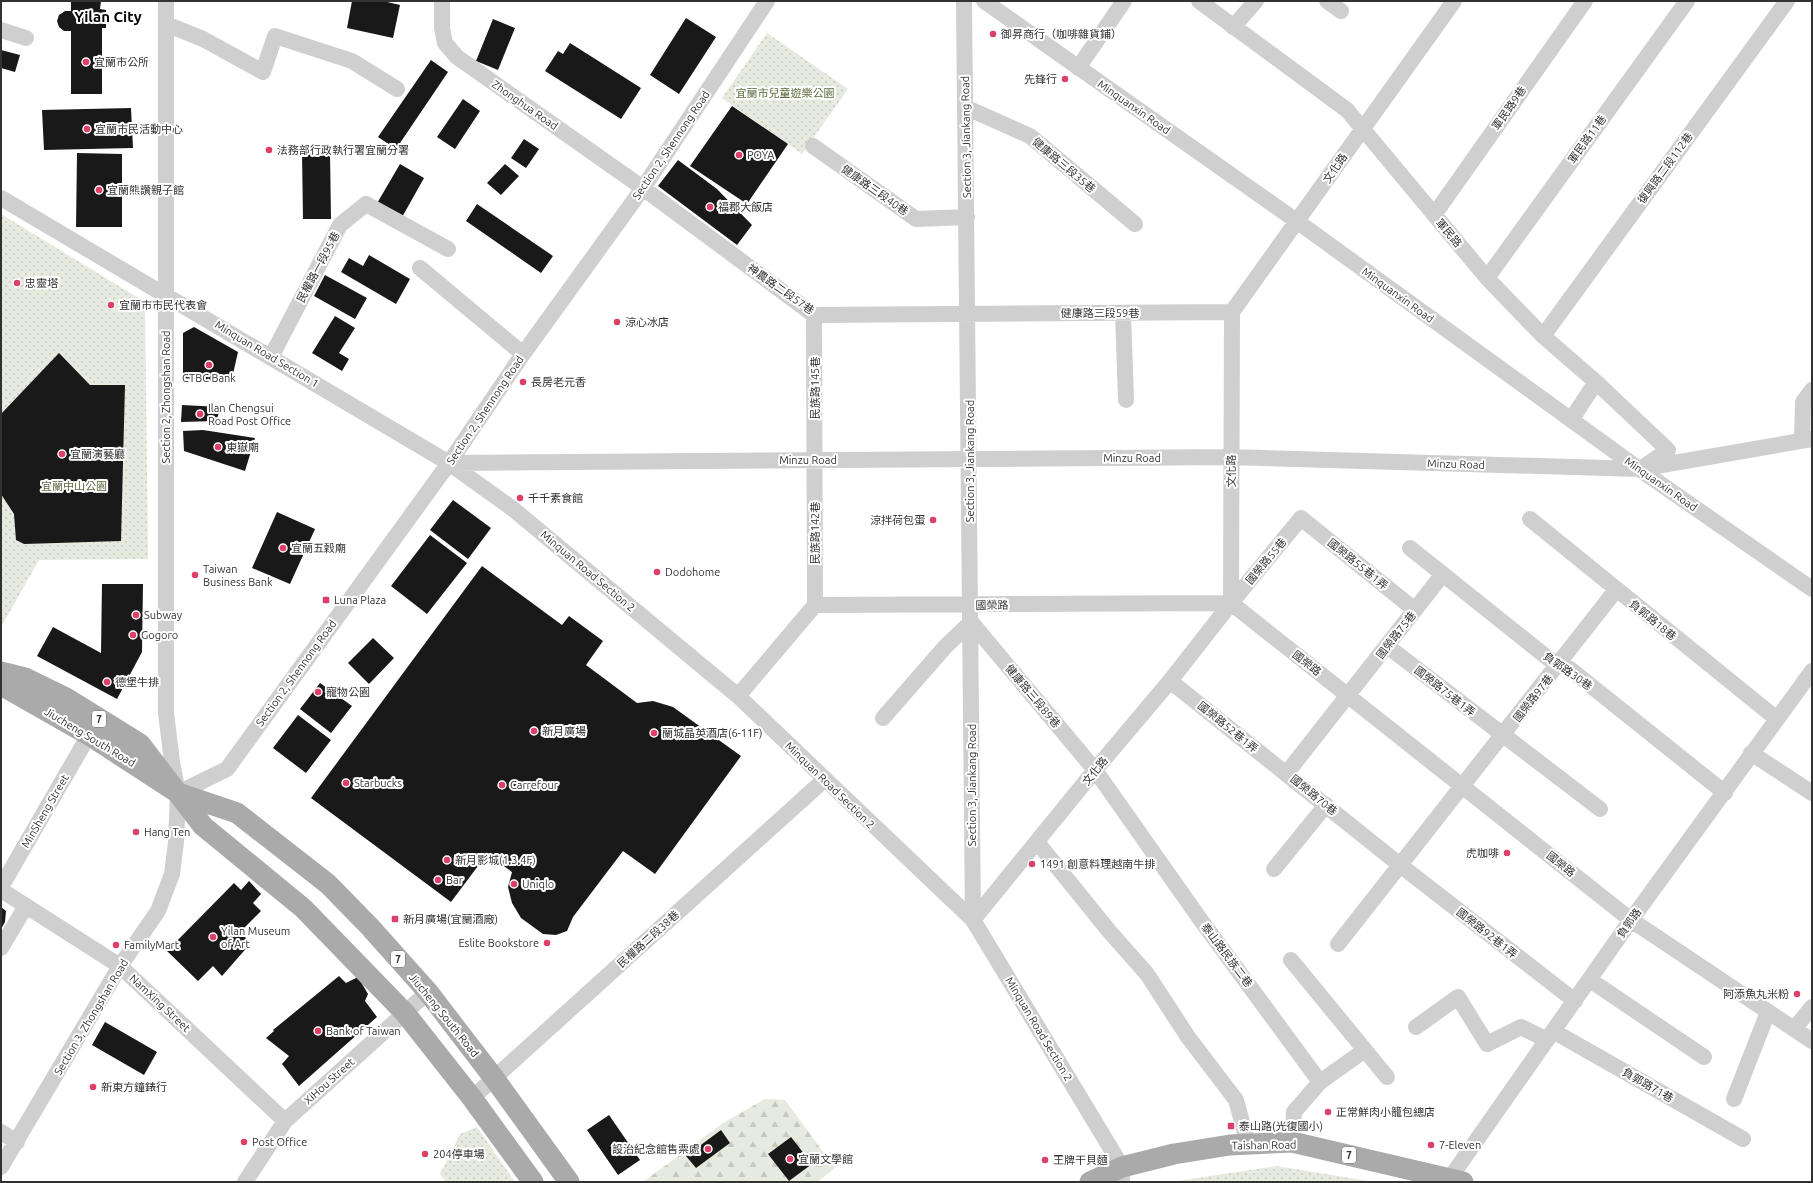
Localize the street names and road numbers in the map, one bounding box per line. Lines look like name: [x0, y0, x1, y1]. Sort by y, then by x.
street label: Section 3, Jiankang Road: [959, 76, 973, 198]
street label: Zhonghua Road: [490, 78, 560, 132]
street label: Minquanxin Road: [1096, 78, 1172, 136]
street label: 軍民路9巷: [1490, 84, 1528, 132]
street label: Section 2, Shennong Road: [630, 88, 712, 202]
street label: 軍民路11巷: [1566, 113, 1608, 165]
street label: 復興路二段112巷: [1635, 130, 1695, 206]
street label: 健康路三段35巷: [1030, 135, 1098, 195]
street label: 文化路: [1321, 151, 1349, 185]
street label: 健康路三段40巷: [839, 163, 911, 217]
street label: 軍民路: [1434, 217, 1464, 249]
street label: 民權路一段95巷: [294, 230, 342, 304]
street label: 神農路二段57巷: [745, 262, 817, 316]
street label: Minquanxin Road: [1360, 265, 1436, 325]
street label: 健康路三段59巷: [1061, 307, 1139, 319]
street label: Minquan Road Section 1: [213, 318, 321, 390]
street label: Section 2, Zhongshan Road: [160, 330, 172, 464]
street label: Section 2, Shennong Road: [444, 353, 526, 467]
street label: 民族路145巷: [809, 357, 821, 419]
street label: Section 3, Jiankang Road: [964, 400, 976, 522]
street label: Minzu Road: [1103, 452, 1161, 464]
street label: Minzu Road: [779, 454, 837, 466]
street label: 文化路: [1225, 455, 1237, 488]
street label: Minquanxin Road: [1623, 455, 1699, 513]
street label: Minzu Road: [1427, 457, 1485, 471]
street label: 民族路142巷: [809, 502, 821, 564]
street label: Minquan Road Section 2: [539, 528, 637, 614]
street label: 國榮路55巷: [1243, 536, 1289, 586]
street label: 國榮路55巷1弄: [1326, 536, 1390, 592]
street label: 負郭路18巷: [1627, 598, 1679, 642]
street label: 國榮路: [975, 599, 1009, 611]
street label: 國榮路75巷: [1374, 609, 1418, 661]
street label: Section 2, Shennong Road: [253, 618, 339, 728]
street label: 國榮路: [1290, 648, 1324, 678]
street label: 負郭路30巷: [1541, 650, 1595, 692]
street label: 健康路三段89巷: [1003, 662, 1063, 730]
street label: 國榮路75巷1弄: [1412, 664, 1478, 718]
street label: 國榮路97巷: [1511, 672, 1555, 724]
street label: 國榮路52巷1弄: [1196, 699, 1260, 755]
street label: Jiucheng South Road: [42, 705, 138, 769]
road number: 7: [92, 711, 106, 727]
street label: Section 3, Jiankang Road: [966, 724, 978, 846]
street label: Minquan Road Section 2: [783, 739, 877, 831]
street label: 文化路: [1080, 754, 1110, 788]
street label: MinSheng Street: [19, 772, 71, 850]
street label: 國榮路70巷: [1288, 773, 1340, 817]
street label: 國榮路: [1544, 849, 1578, 879]
street label: 國榮路92巷1弄: [1454, 906, 1520, 960]
street label: 負郭路: [1615, 906, 1643, 940]
street label: 民權路二段38巷: [615, 908, 681, 970]
street label: 泰山路民族二巷: [1199, 921, 1255, 989]
road number: 7: [391, 951, 405, 967]
street label: Section 3, Zhongshan Road: [52, 957, 130, 1077]
street label: Jiucheng South Road: [407, 971, 481, 1059]
street label: NamXing Street: [127, 972, 193, 1035]
street label: Minquan Road Section 2: [1003, 975, 1075, 1083]
street label: XiHou Street: [302, 1055, 357, 1107]
street label: 負郭路71巷: [1621, 1066, 1675, 1104]
street label: Taishan Road: [1231, 1138, 1297, 1152]
road number: 7: [1342, 1147, 1356, 1163]

